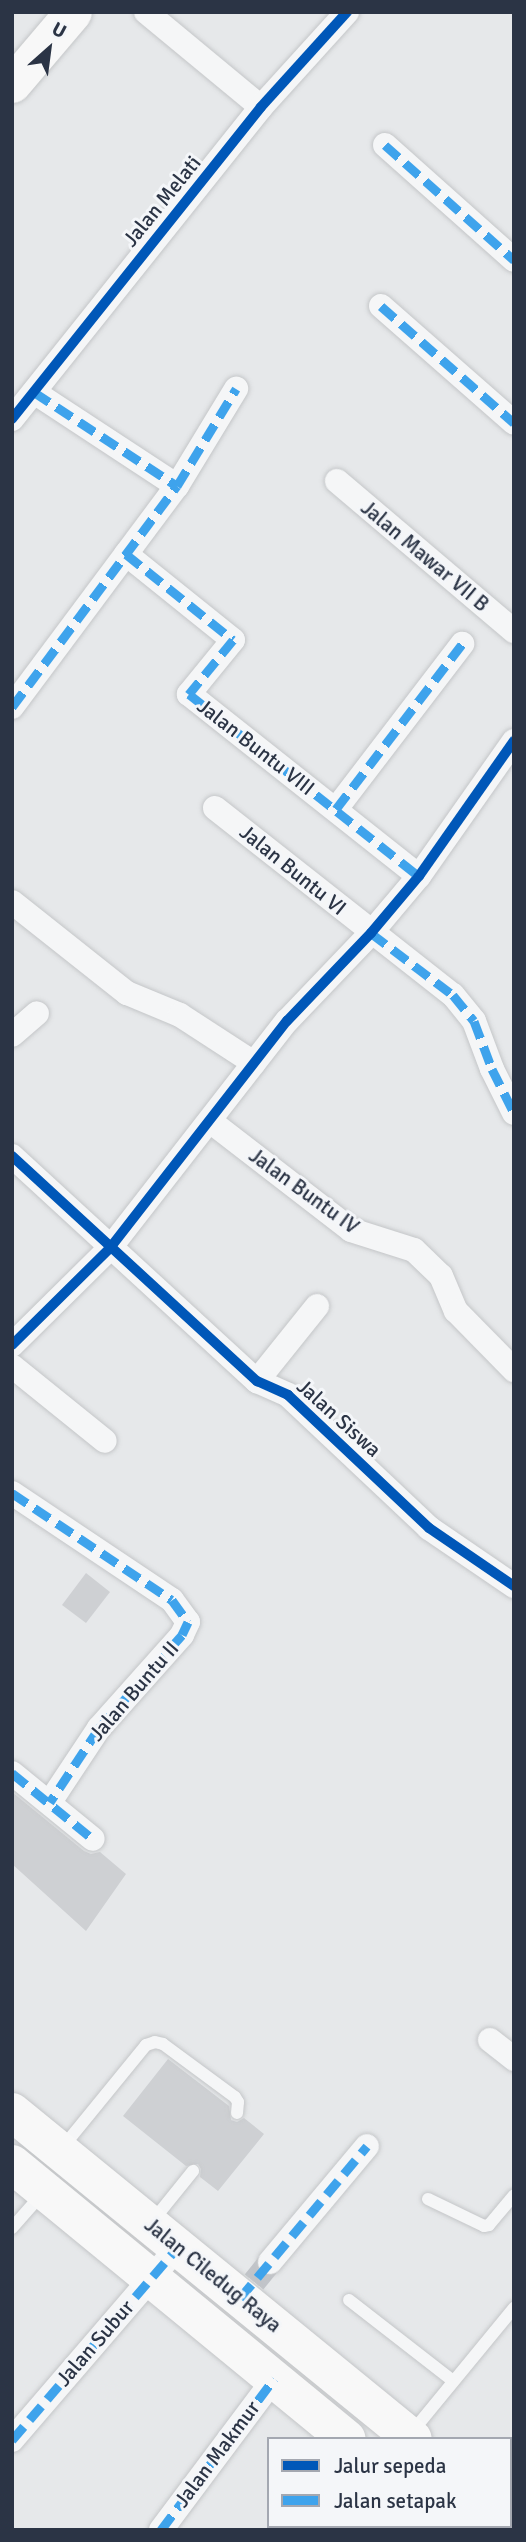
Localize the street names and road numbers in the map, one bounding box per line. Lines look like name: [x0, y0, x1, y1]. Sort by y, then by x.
street label: Jalan Melati: [118, 150, 206, 252]
street label: Jalan Mawar VII B: [356, 495, 494, 617]
street label: Jalan Buntu VIII: [192, 693, 320, 801]
street label: Jalan Buntu VI: [235, 819, 351, 921]
street label: Jalan Buntu IV: [244, 1143, 364, 1239]
street label: Jalan Siswa: [292, 1374, 386, 1462]
street label: Jalan Buntu II: [84, 1636, 184, 1746]
street label: Jalan Ciledug Raya: [140, 2212, 286, 2338]
street label: Jalan Subur: [51, 2295, 139, 2391]
street label: Jalan Makmur: [169, 2396, 265, 2512]

